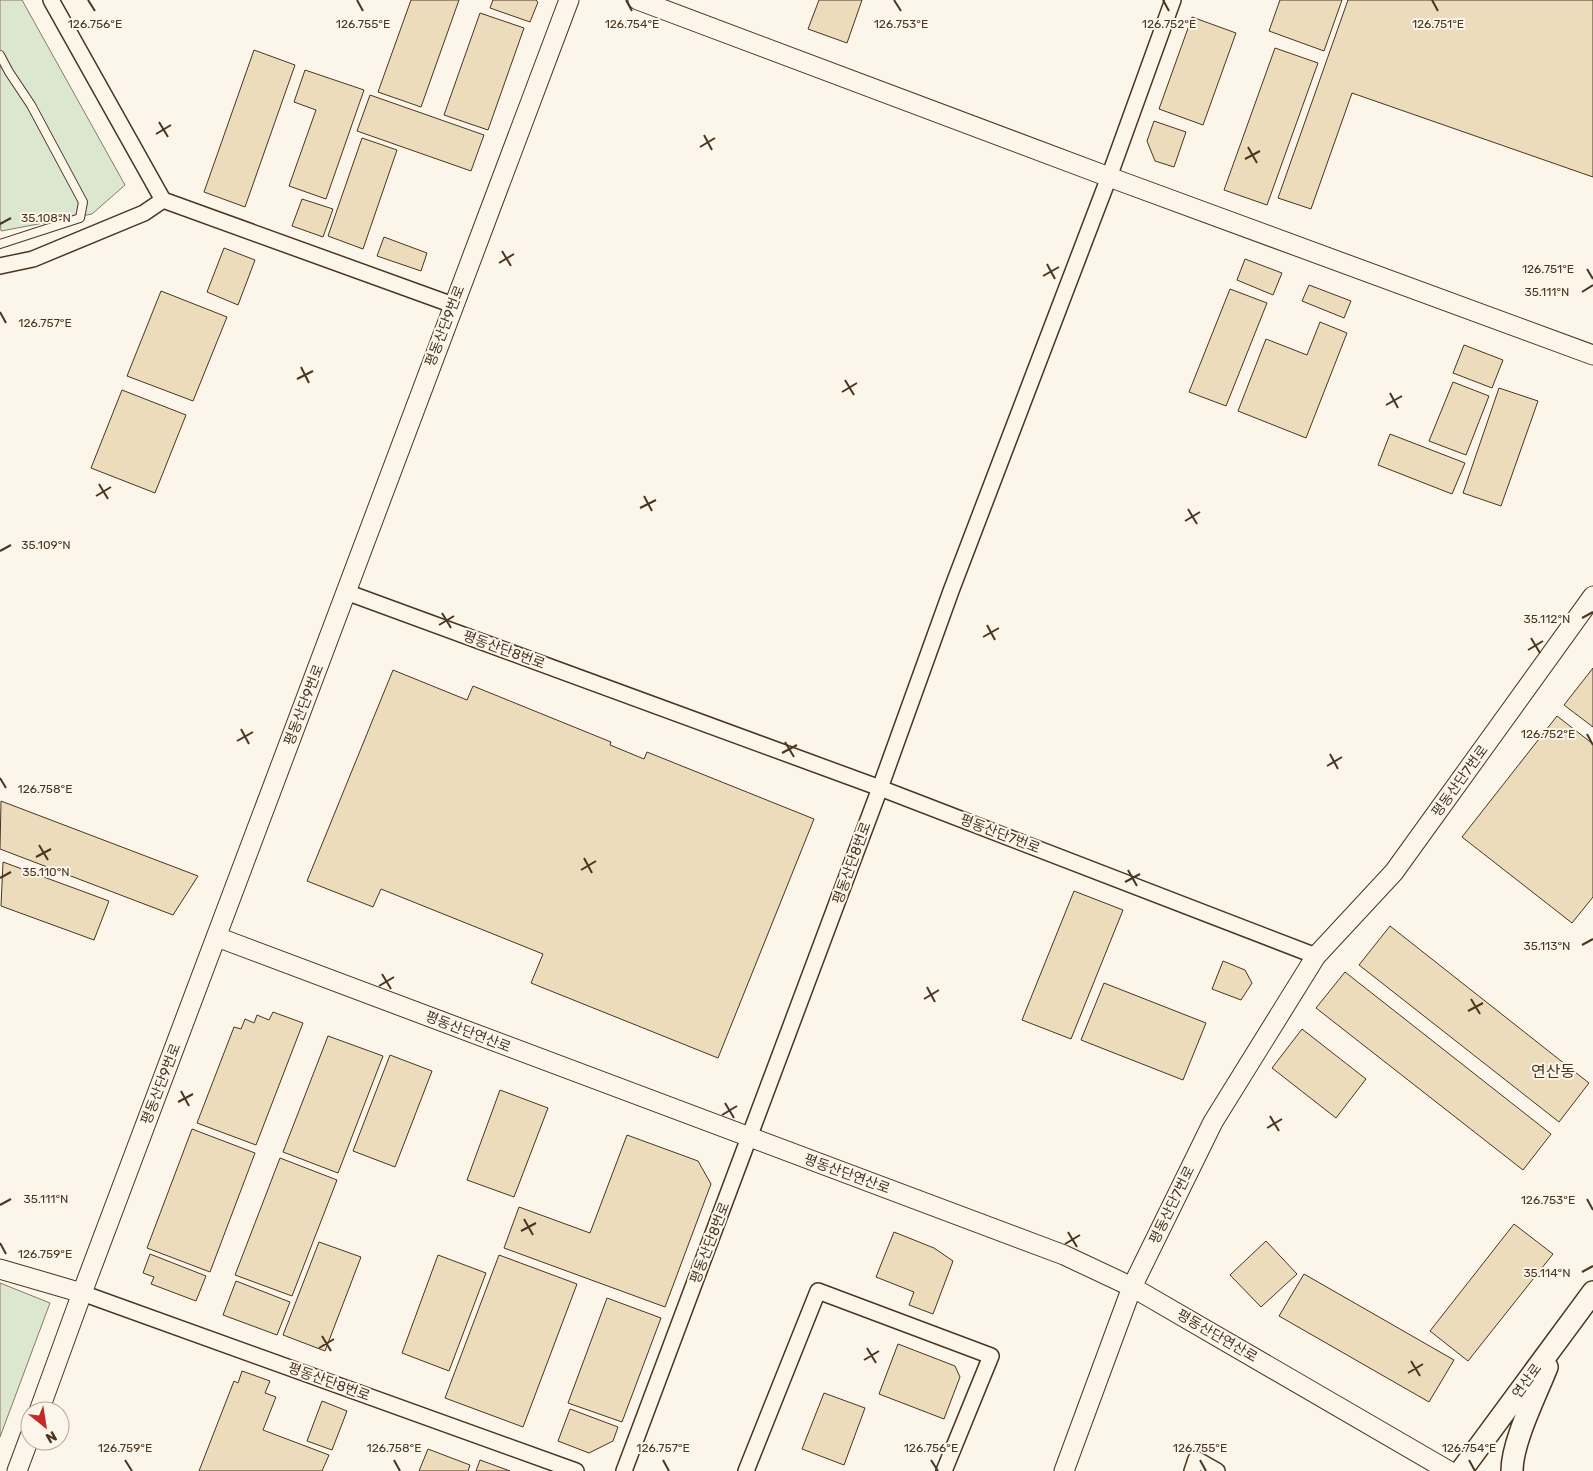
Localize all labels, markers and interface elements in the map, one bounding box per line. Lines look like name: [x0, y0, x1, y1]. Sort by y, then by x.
text: 126.756°E: [68, 17, 122, 31]
text: 126.755°E: [336, 17, 390, 31]
text: 126.754°E: [605, 17, 659, 31]
text: 126.753°E: [874, 17, 928, 31]
text: 126.752°E: [1142, 17, 1196, 31]
text: 126.751°E: [1412, 17, 1464, 31]
text: 35.108°N: [21, 211, 71, 225]
text: 126.751°E: [1522, 262, 1574, 276]
street label: 평동산단9번로: [422, 283, 468, 369]
text: 35.111°N: [1525, 285, 1569, 299]
text: 126.757°E: [18, 316, 72, 330]
text: 35.109°N: [21, 538, 71, 552]
text: 35.112°N: [1524, 612, 1570, 626]
street label: 평동산단8번로: [461, 627, 548, 673]
street label: 평동산단9번로: [281, 662, 327, 748]
text: 126.752°E: [1521, 727, 1575, 741]
street label: 평동산단7번로: [1428, 742, 1492, 820]
text: 126.758°E: [18, 782, 72, 796]
street label: 평동산단7번로: [958, 811, 1043, 857]
street label: 평동산단8번로: [829, 819, 875, 906]
text: 35.110°N: [22, 865, 70, 879]
text: 35.113°N: [1524, 939, 1570, 953]
street label: 평동산단연산로: [423, 1008, 513, 1056]
street label: 평동산단9번로: [138, 1041, 184, 1127]
district label: 연산동: [1531, 1062, 1575, 1081]
street label: 평동산단연산로: [802, 1151, 892, 1197]
street label: 평동산단7번로: [1146, 1163, 1198, 1247]
text: 35.111°N: [24, 1192, 68, 1206]
text: 126.753°E: [1521, 1193, 1575, 1207]
street label: 평동산단8번로: [687, 1200, 733, 1286]
text: 126.759°E: [18, 1247, 72, 1261]
text: 35.114°N: [1523, 1266, 1571, 1280]
street label: 평동산단연산로: [1174, 1306, 1260, 1366]
street label: 평동산단8번로: [286, 1359, 373, 1405]
street label: 연산로: [1509, 1360, 1545, 1402]
north arrow: [20, 1401, 70, 1451]
text: N: [43, 1427, 60, 1447]
text: 126.759°E: [98, 1441, 152, 1455]
text: 126.758°E: [367, 1441, 421, 1455]
text: 126.757°E: [636, 1441, 690, 1455]
text: 126.756°E: [904, 1441, 958, 1455]
text: 126.755°E: [1173, 1441, 1227, 1455]
text: 126.754°E: [1442, 1441, 1496, 1455]

